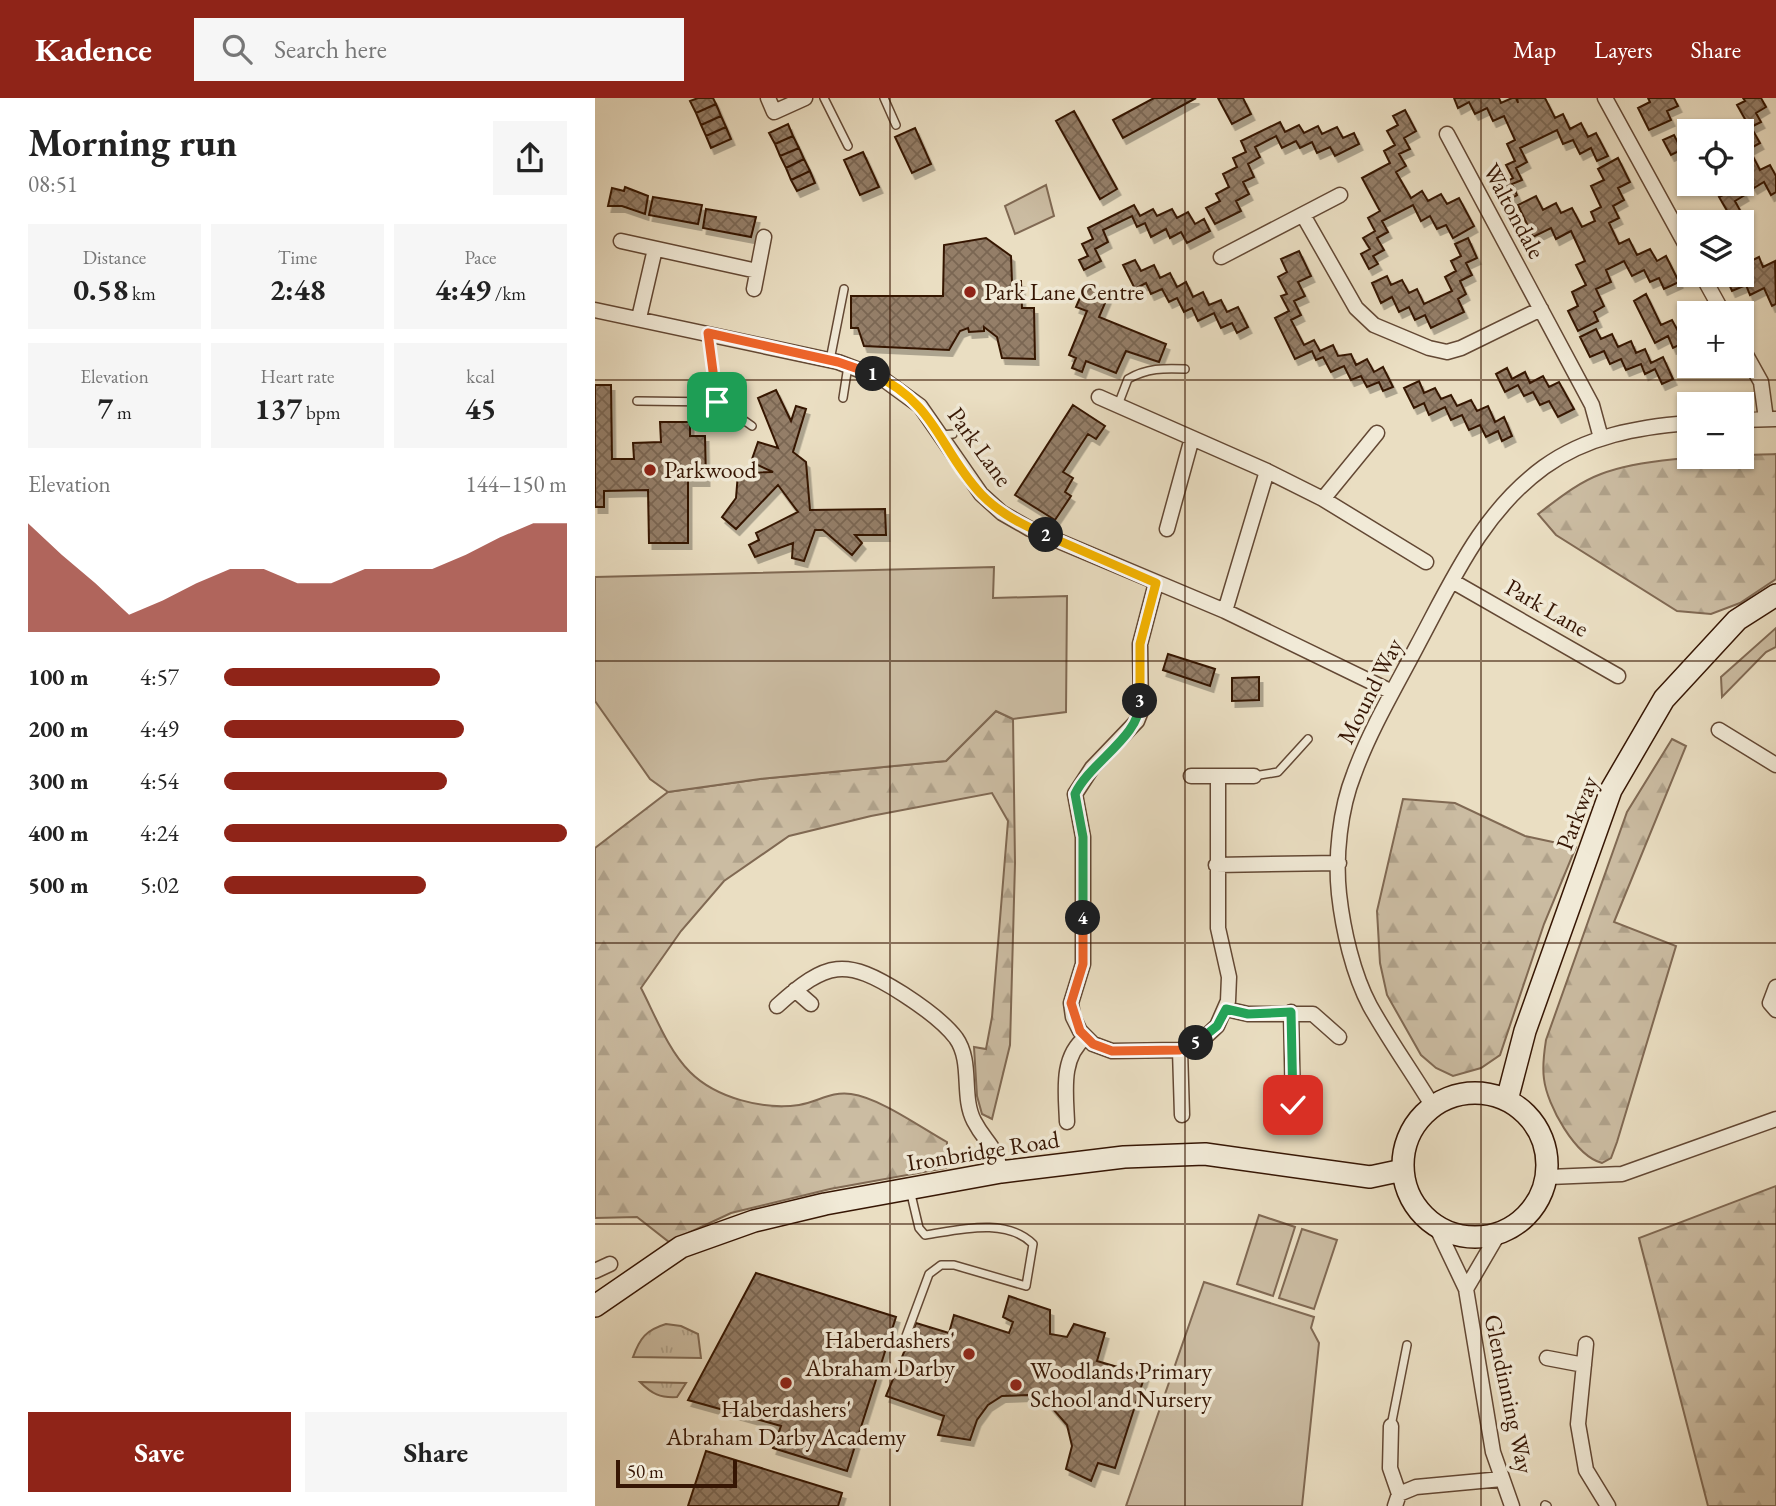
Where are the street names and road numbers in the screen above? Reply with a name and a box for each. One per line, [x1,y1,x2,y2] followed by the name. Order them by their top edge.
[1476,158,1553,264] street label: Waltondale
[941,401,1020,493] street label: Park Lane
[1500,571,1595,644] street label: Park Lane
[1330,632,1410,749] street label: Mound Way
[1548,771,1605,854] street label: Parkway
[904,1123,1062,1178] street label: Ironbridge Road
[1477,1311,1542,1477] street label: Glendinning Way

